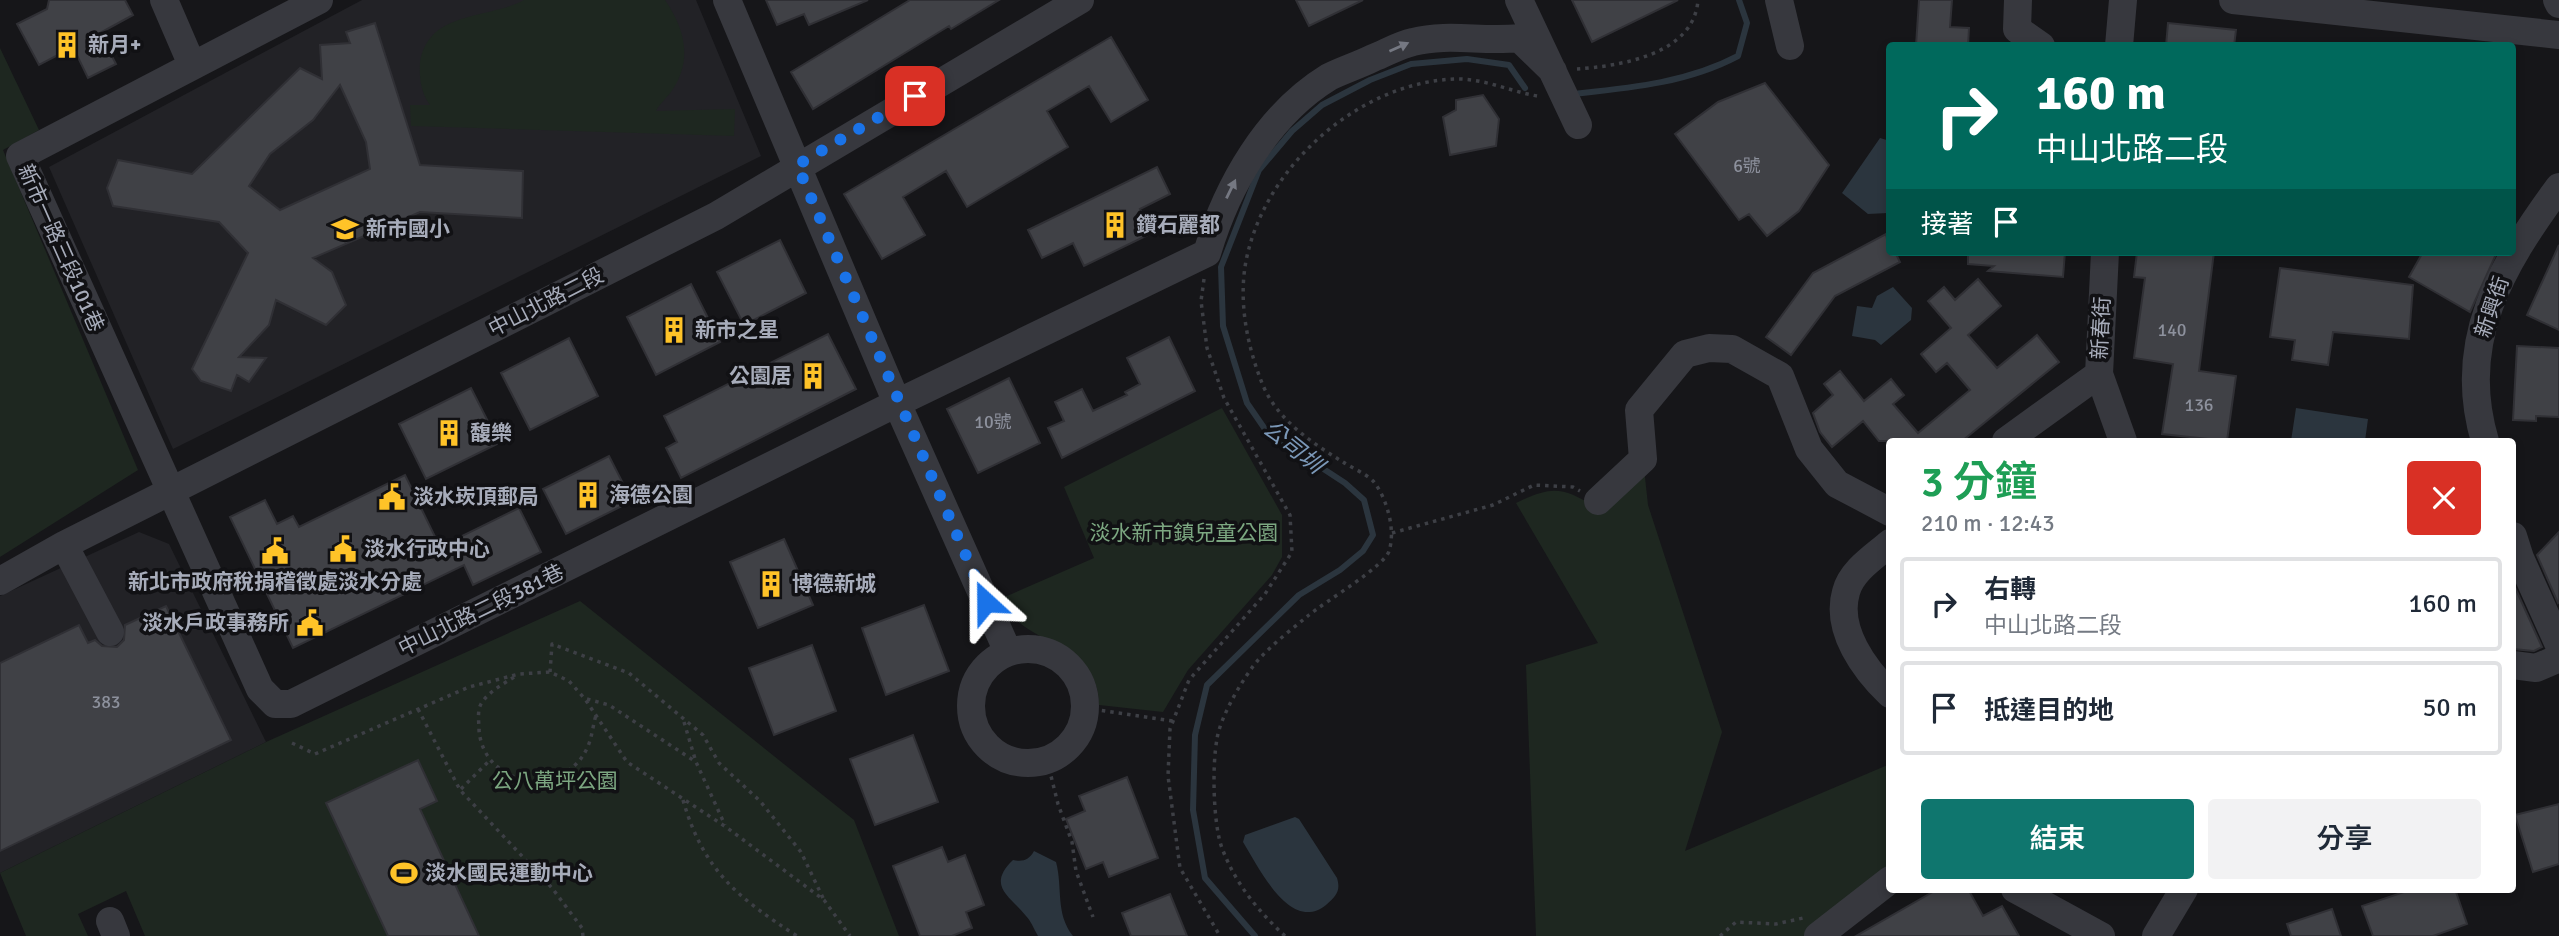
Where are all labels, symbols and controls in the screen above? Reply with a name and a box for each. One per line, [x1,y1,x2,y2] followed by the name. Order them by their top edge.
[52,30,82,60] building icon: 新月+
[88,32,141,58] place label: 新月+
[1389,41,1410,52] one-way arrow
[2036,63,2166,123] text: 160 m
[885,66,945,126] pin
[1921,70,2012,161] icon: right
[896,77,934,115] icon: arrive
[2036,130,2228,169] text: 中山北路二段
[1733,155,1761,177] house number: 6號
[12,160,110,336] street label: 新市一路三段101巷
[1225,179,1236,199] one-way arrow
[1987,203,2025,241] icon: arrive
[1921,209,1973,241] text: 接著
[1100,210,1130,240] building icon: 鑽石麗都
[1136,212,1220,238] place label: 鑽石麗都
[330,214,360,244] school or university icon: 新市國小
[366,216,450,242] place label: 新市國小
[484,262,608,342] street label: 中山北路二段
[2469,273,2515,341] street label: 新興街
[2086,296,2116,360] street label: 新春街
[659,315,689,345] building icon: 新市之星
[695,317,779,343] place label: 新市之星
[2157,319,2187,341] house number: 140
[798,361,828,391] building icon: 公園居
[729,363,792,389] place label: 公園居
[2184,394,2214,416] house number: 136
[974,411,1012,433] house number: 10號
[1257,414,1331,482] water label: 公司圳
[434,418,464,448] building icon: 馥樂
[470,420,512,446] place label: 馥樂
[1921,457,2037,508] text: 3 分鐘
[2407,461,2481,535] button: close
[573,480,603,510] building icon: 海德公園
[377,482,407,512] public building icon: 淡水崁頂郵局
[609,482,693,508] place label: 海德公園
[413,484,539,510] place label: 淡水崁頂郵局
[1921,509,2055,538] text: 210 m · 12:43
[1090,520,1279,546] park label: 淡水新市鎮兒童公園
[328,534,358,564] public building icon: 淡水行政中心
[260,536,290,566] public building icon: 新北市政府稅捐稽徵處淡水分處
[364,536,490,562] place label: 淡水行政中心
[394,559,568,661] street label: 中山北路二段381巷
[949,565,1023,639] position arrow
[128,569,422,595] place label: 新北市政府稅捐稽徵處淡水分處
[756,569,786,599] building icon: 博德新城
[792,571,876,597] place label: 博德新城
[1984,574,2036,606] text: 右轉
[1925,585,1963,623] icon: right
[2408,588,2477,620] text: 160 m
[295,608,325,638] public building icon: 淡水戶政事務所
[142,610,289,636] place label: 淡水戶政事務所
[1984,611,2122,640] text: 中山北路二段
[1925,689,1963,727] icon: arrive
[91,691,121,713] house number: 383
[2422,692,2477,724] text: 50 m
[1984,695,2114,727] text: 抵達目的地
[492,768,618,794] park label: 公八萬坪公園
[1921,799,2194,879] button: 結束
[2208,799,2481,879] button: 分享
[389,858,419,888] sports icon: 淡水國民運動中心
[425,860,593,886] place label: 淡水國民運動中心

